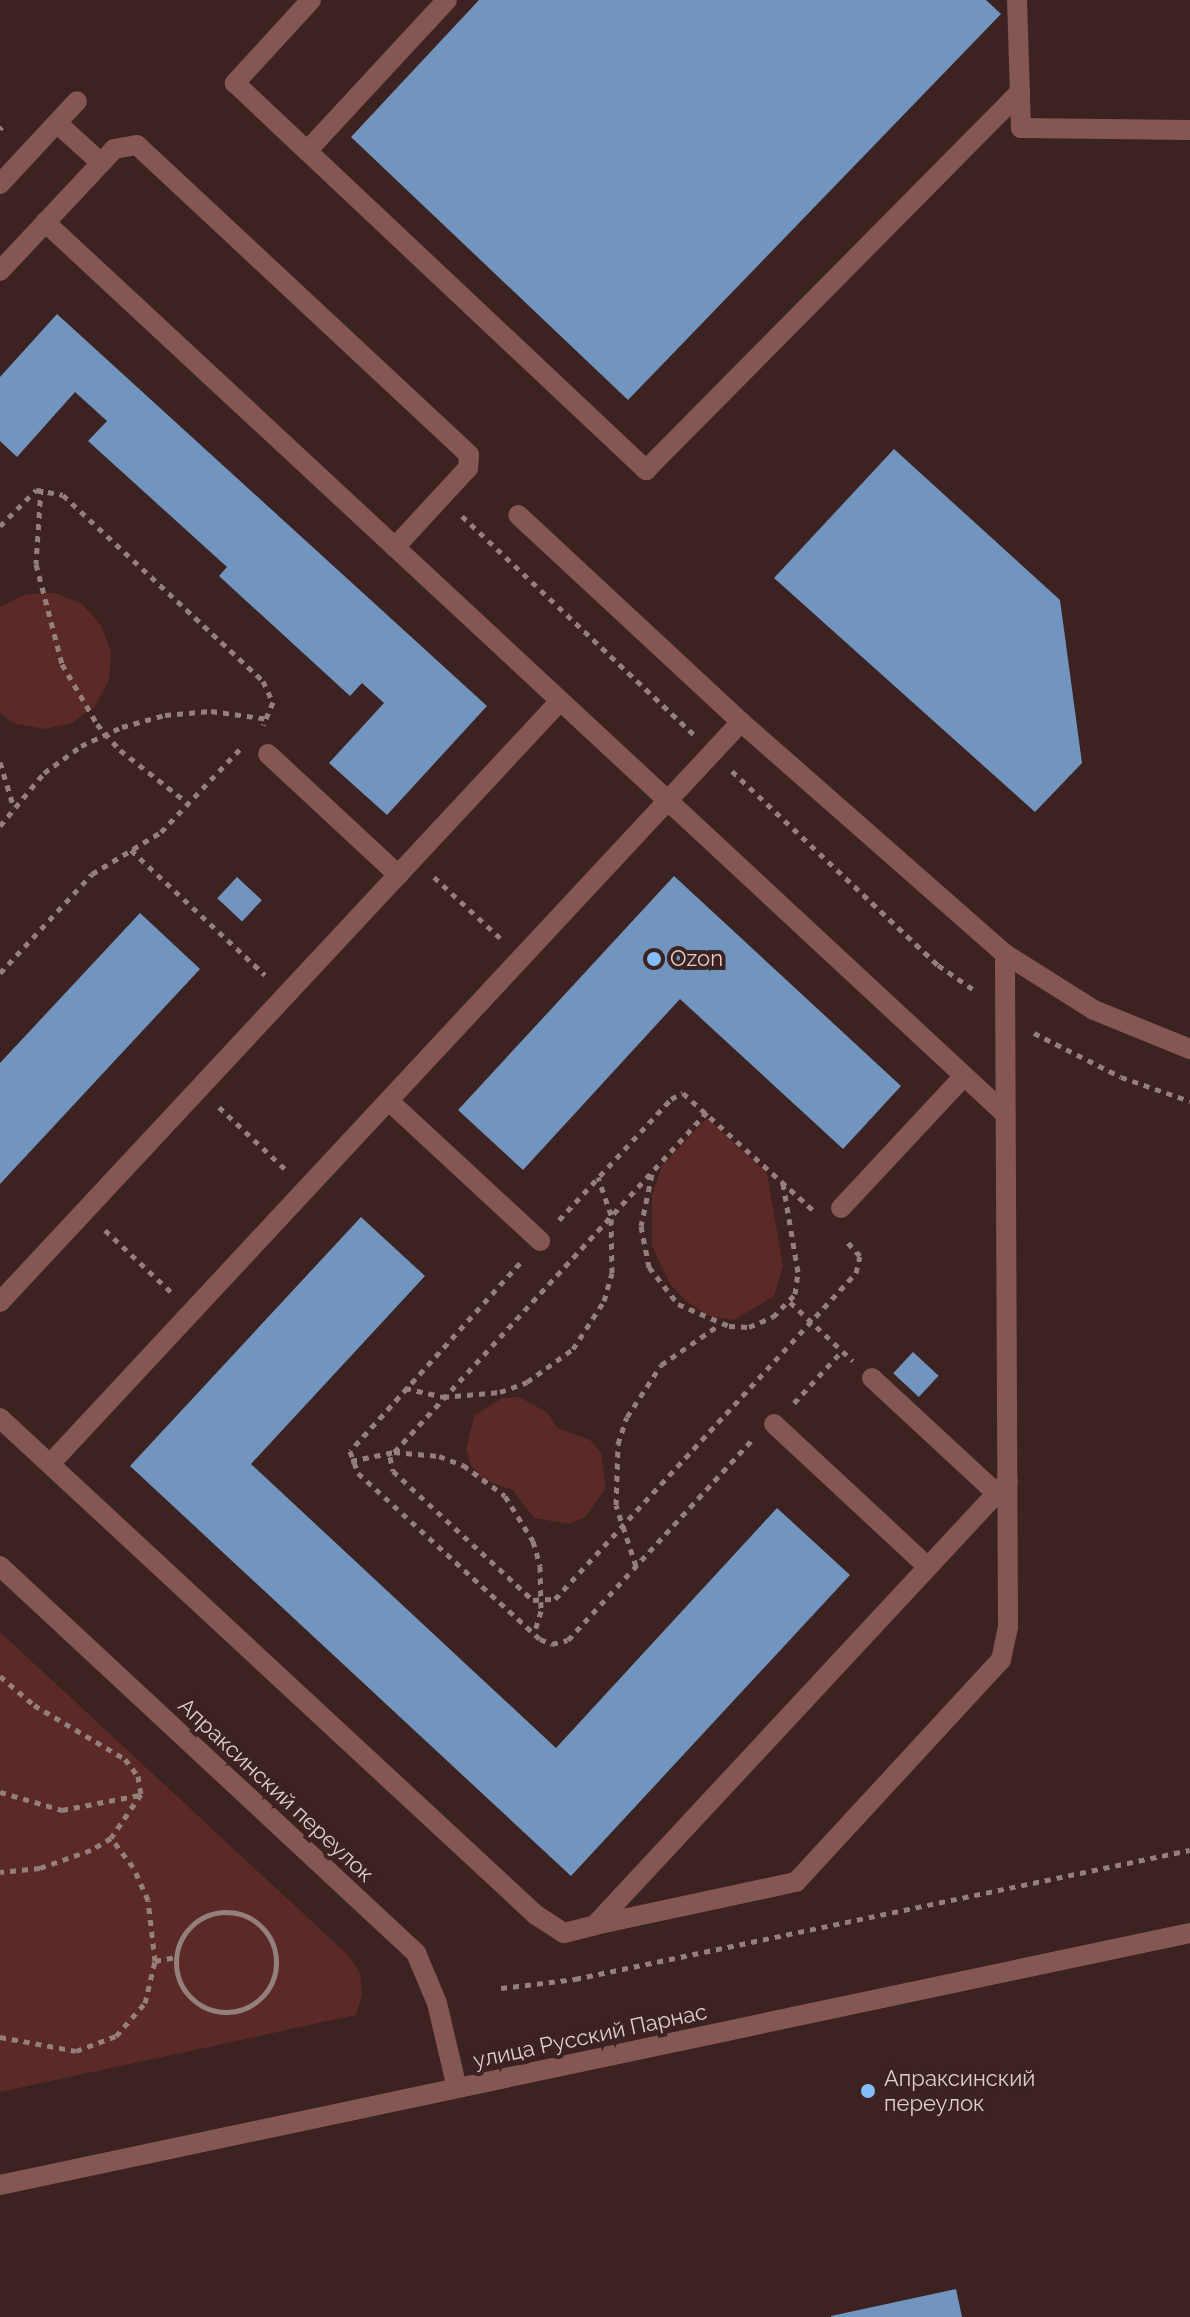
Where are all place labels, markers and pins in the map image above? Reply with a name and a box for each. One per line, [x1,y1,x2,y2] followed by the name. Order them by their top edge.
[670,946,723,972] place label: Ozon
[645,950,663,968] marker: Ozon
[884,2065,1035,2116] place label: Апраксинский переулок
[859,2082,877,2100] marker: Апраксинский переулок

